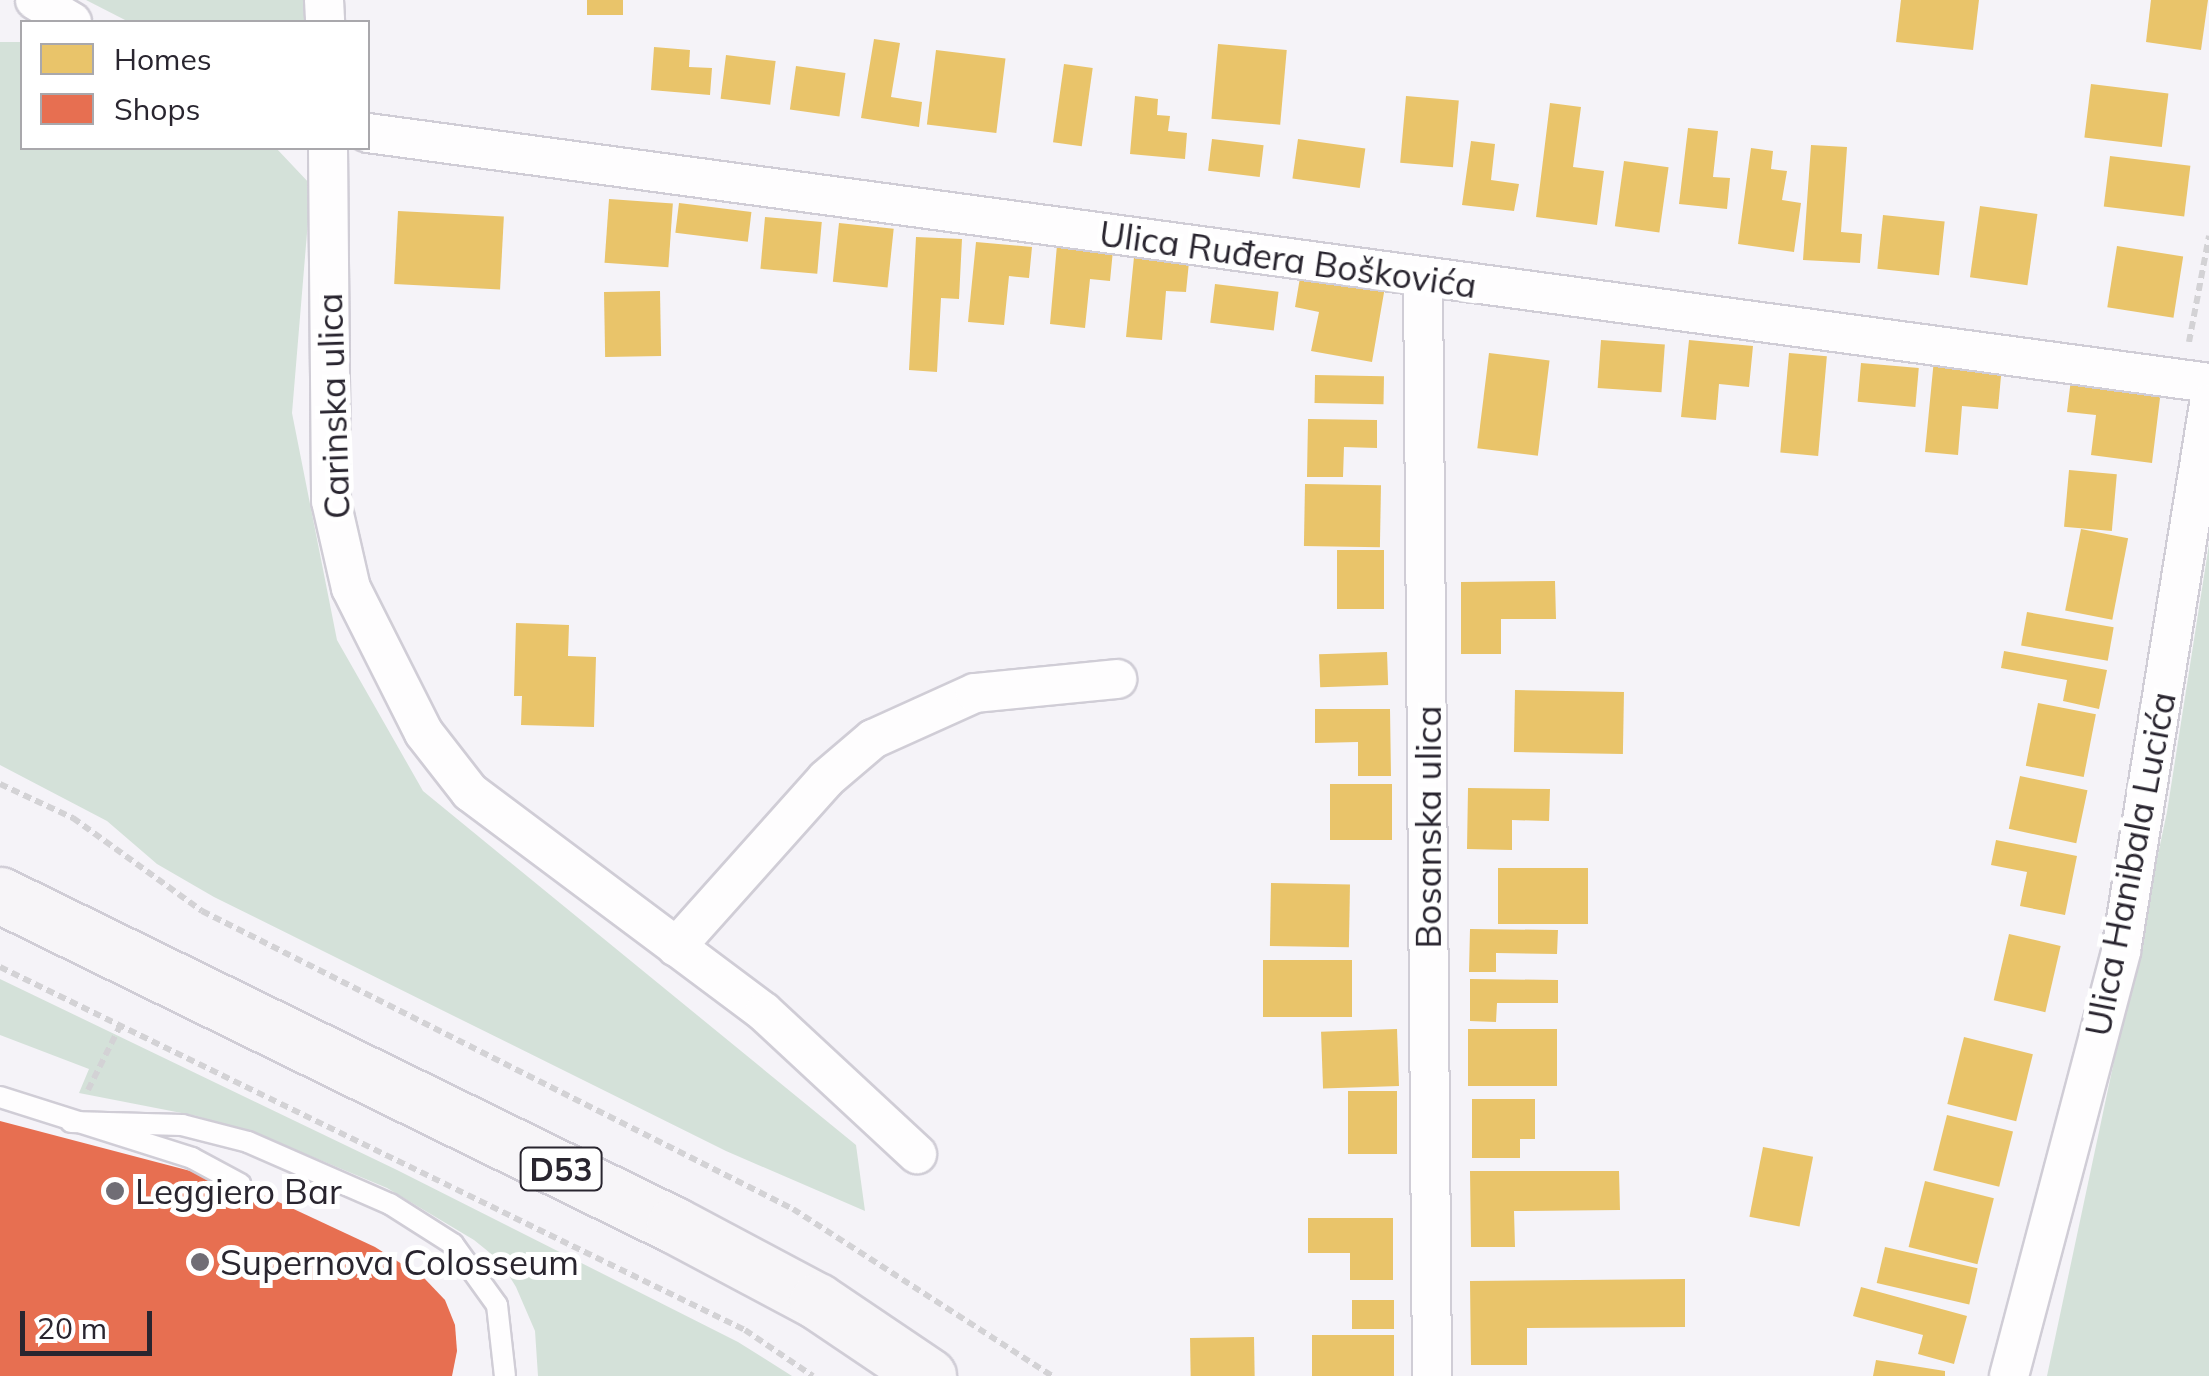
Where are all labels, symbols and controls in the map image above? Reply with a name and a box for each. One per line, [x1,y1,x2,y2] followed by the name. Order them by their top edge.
[20,20,370,150] legend
[114,40,212,78] text: Homes
[114,90,200,128] text: Shops
[1097,212,1479,306] street label: Ulica Ruđera Boškovića
[308,292,358,520] street label: Carinska ulica
[2076,689,2184,1039] street label: Ulica Hanibala Lucića
[1407,705,1449,949] street label: Bosanska ulica
[518,1142,604,1196] road number: D53
[135,1170,342,1212] place label: Leggiero Bar
[104,1180,126,1202] marker: Leggiero Bar
[220,1241,579,1283] place label: Supernova Colosseum
[189,1251,211,1273] marker: Supernova Colosseum
[25,1291,158,1353] scale bar
[37,1309,107,1347] text: 20 m

